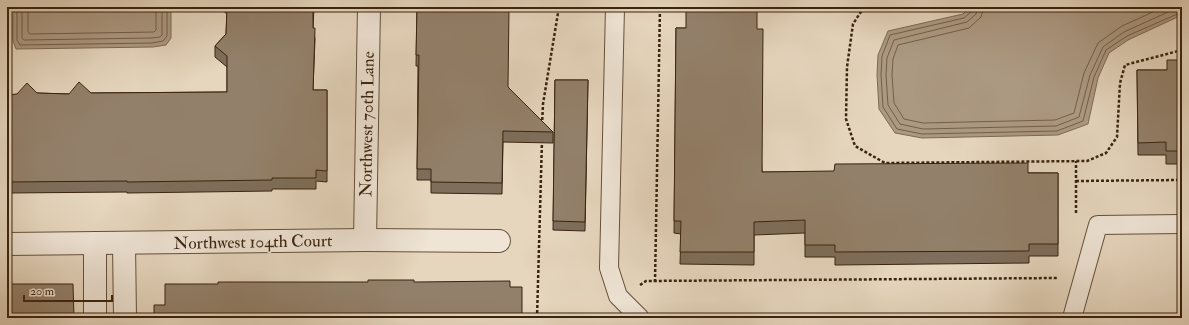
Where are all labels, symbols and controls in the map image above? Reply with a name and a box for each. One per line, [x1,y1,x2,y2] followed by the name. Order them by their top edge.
[355,51,379,197] street label: Northwest 70th Lane
[173,230,333,254] street label: Northwest 104th Court
[24,277,112,303] scale bar
[30,284,55,299] text: 20 m

